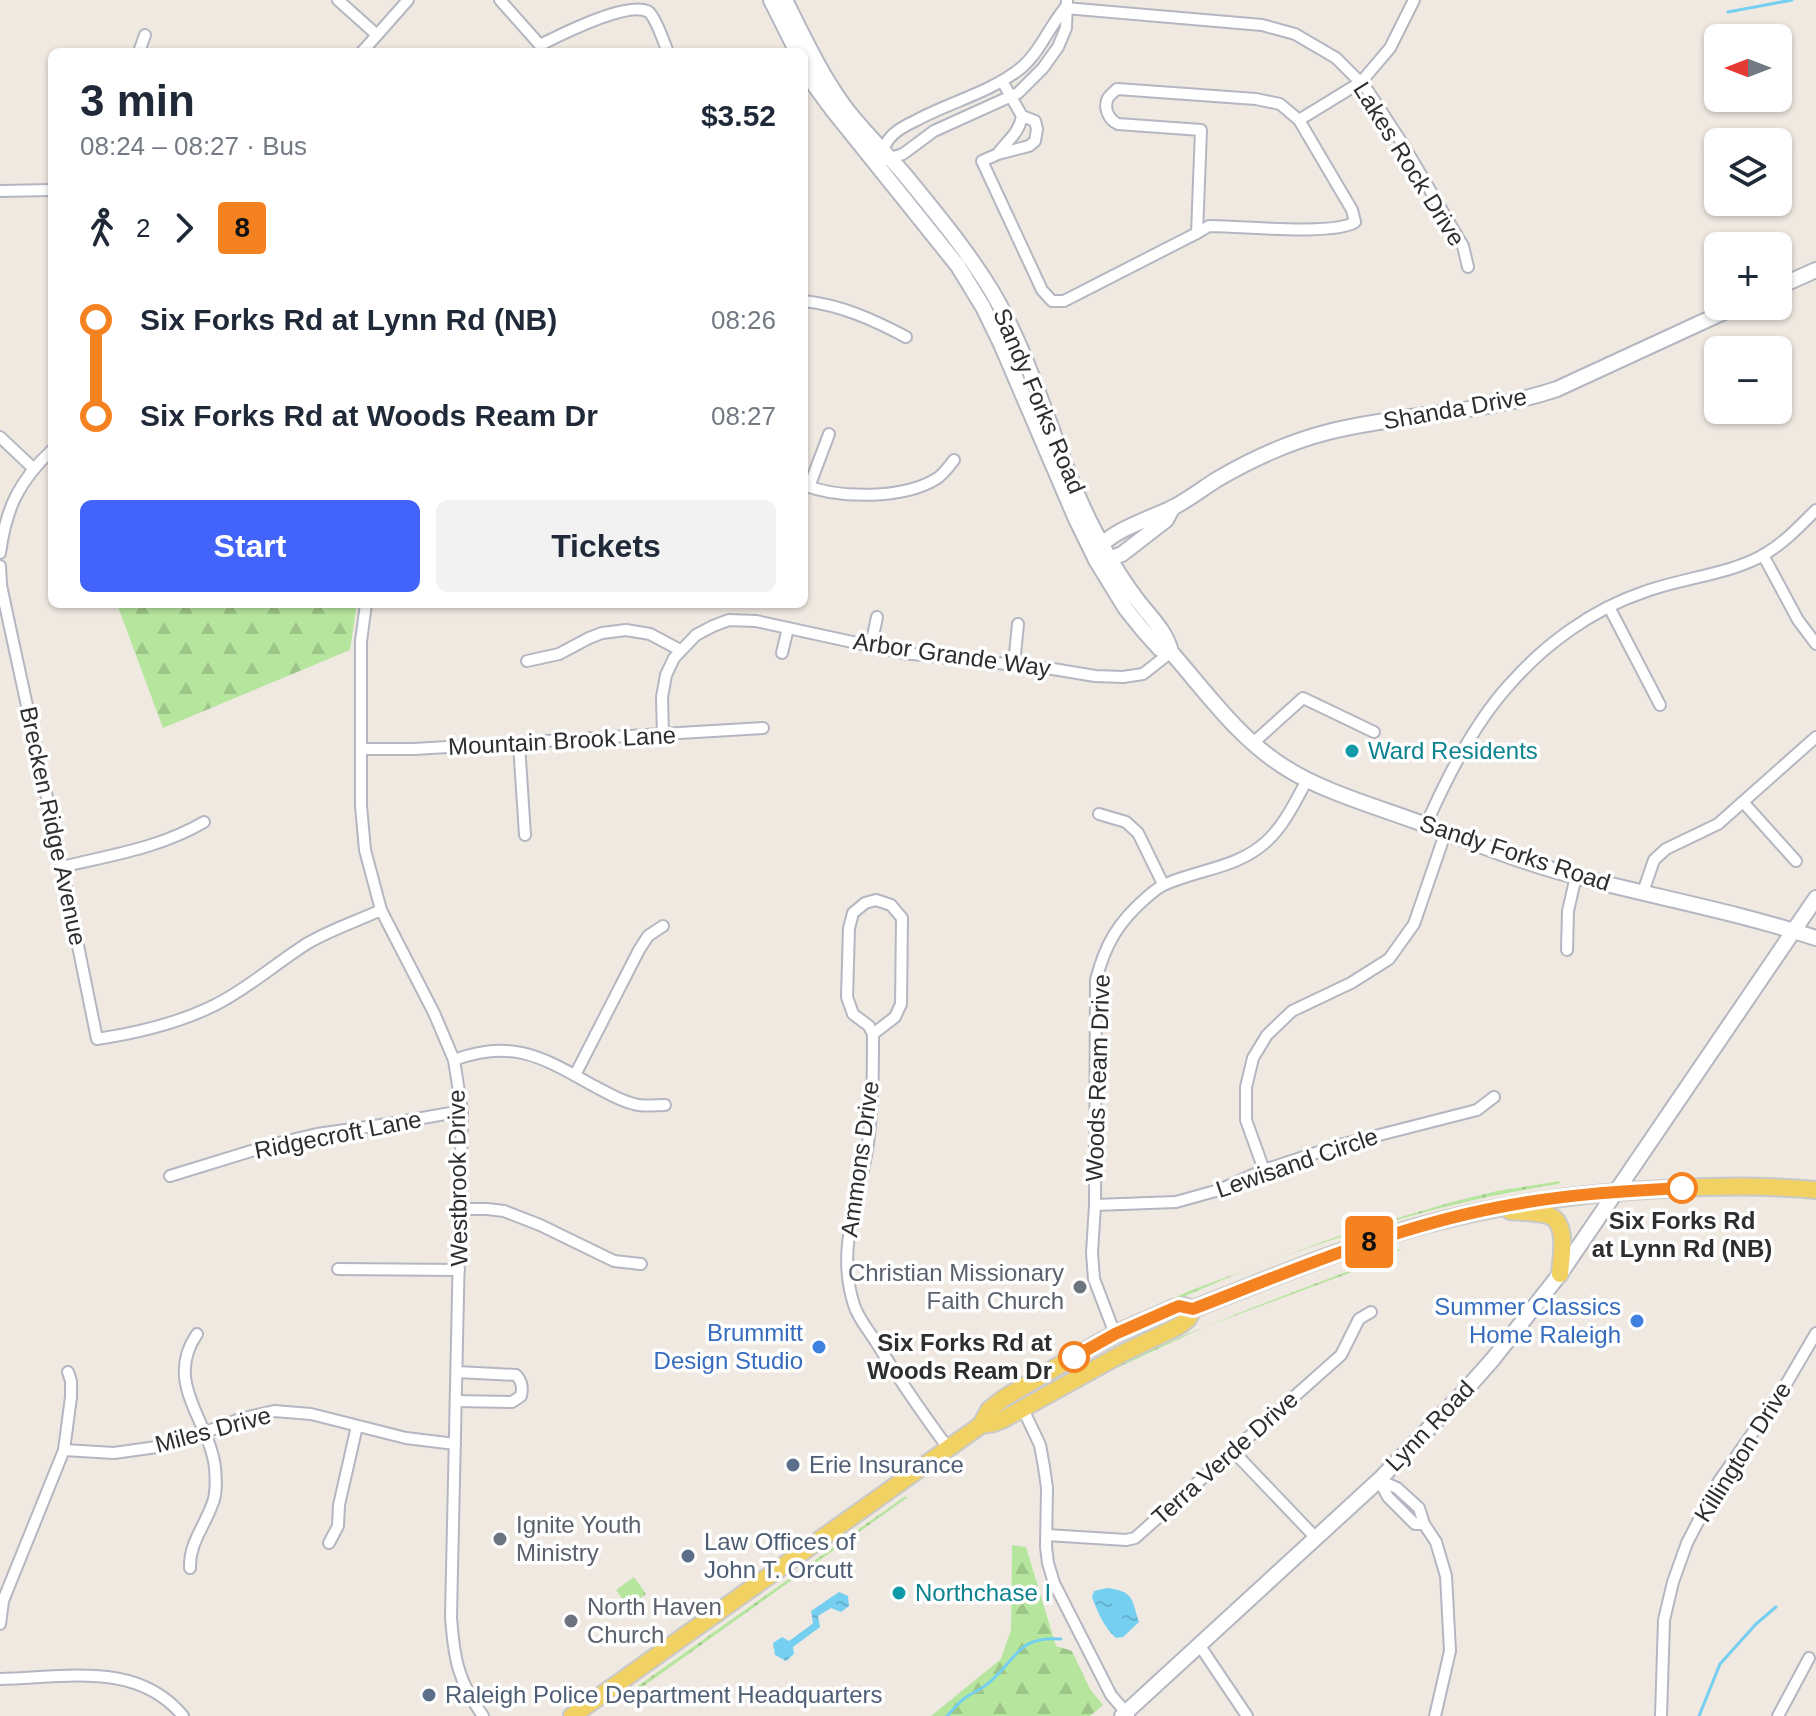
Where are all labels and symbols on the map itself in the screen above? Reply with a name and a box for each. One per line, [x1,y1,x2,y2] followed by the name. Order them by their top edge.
[1704,24,1792,112] north arrow
[1348,77,1471,251] street label: Lakes Rock Drive
[988,304,1091,498] street label: Sandy Forks Road
[1381,383,1529,434] street label: Shanda Drive
[852,627,1053,682] street label: Arbor Grande Way
[15,704,92,948] street label: Brecken Ridge Avenue
[447,721,677,760] street label: Mountain Brook Lane
[1368,737,1538,764] place label: Ward Residents
[1343,742,1361,760] marker: Ward Residents
[1416,809,1614,896] street label: Sandy Forks Road
[1080,974,1115,1182] street label: Woods Ream Drive
[835,1079,884,1239] street label: Ammons Drive
[442,1089,473,1267] street label: Westbrook Drive
[252,1105,424,1164] street label: Ridgecroft Lane
[1212,1122,1381,1203] street label: Lewisand Circle
[1667,1173,1697,1203] marker: Six Forks Rd at Lynn Rd (NB)
[1592,1207,1772,1262] place label: Six Forks Rd at Lynn Rd (NB)
[1343,1216,1395,1268] line badge: 8
[848,1259,1064,1314] place label: Christian Missionary Faith Church
[1071,1278,1089,1296] marker: Christian Missionary Faith Church
[1434,1293,1621,1348] place label: Summer Classics Home Raleigh
[1628,1312,1646,1330] marker: Summer Classics Home Raleigh
[654,1319,803,1374] place label: Brummitt Design Studio
[867,1329,1052,1384] place label: Six Forks Rd at Woods Ream Dr
[810,1338,828,1356] marker: Brummitt Design Studio
[1059,1342,1089,1372] marker: Six Forks Rd at Woods Ream Dr
[1380,1375,1479,1476] street label: Lynn Road
[1689,1377,1796,1527] street label: Killington Drive
[1146,1385,1303,1530] street label: Terra Verde Drive
[152,1401,274,1458] street label: Miles Drive
[809,1451,964,1478] place label: Erie Insurance
[784,1456,802,1474] marker: Erie Insurance
[516,1511,641,1566] place label: Ignite Youth Ministry
[704,1528,856,1583] place label: Law Offices of John T. Orcutt
[491,1530,509,1548] marker: Ignite Youth Ministry
[679,1547,697,1565] marker: Law Offices of John T. Orcutt
[915,1579,1051,1606] place label: Northchase I
[890,1584,908,1602] marker: Northchase I
[587,1593,722,1648] place label: North Haven Church
[562,1612,580,1630] marker: North Haven Church
[445,1681,883,1708] place label: Raleigh Police Department Headquarters
[420,1686,438,1704] marker: Raleigh Police Department Headquarters

